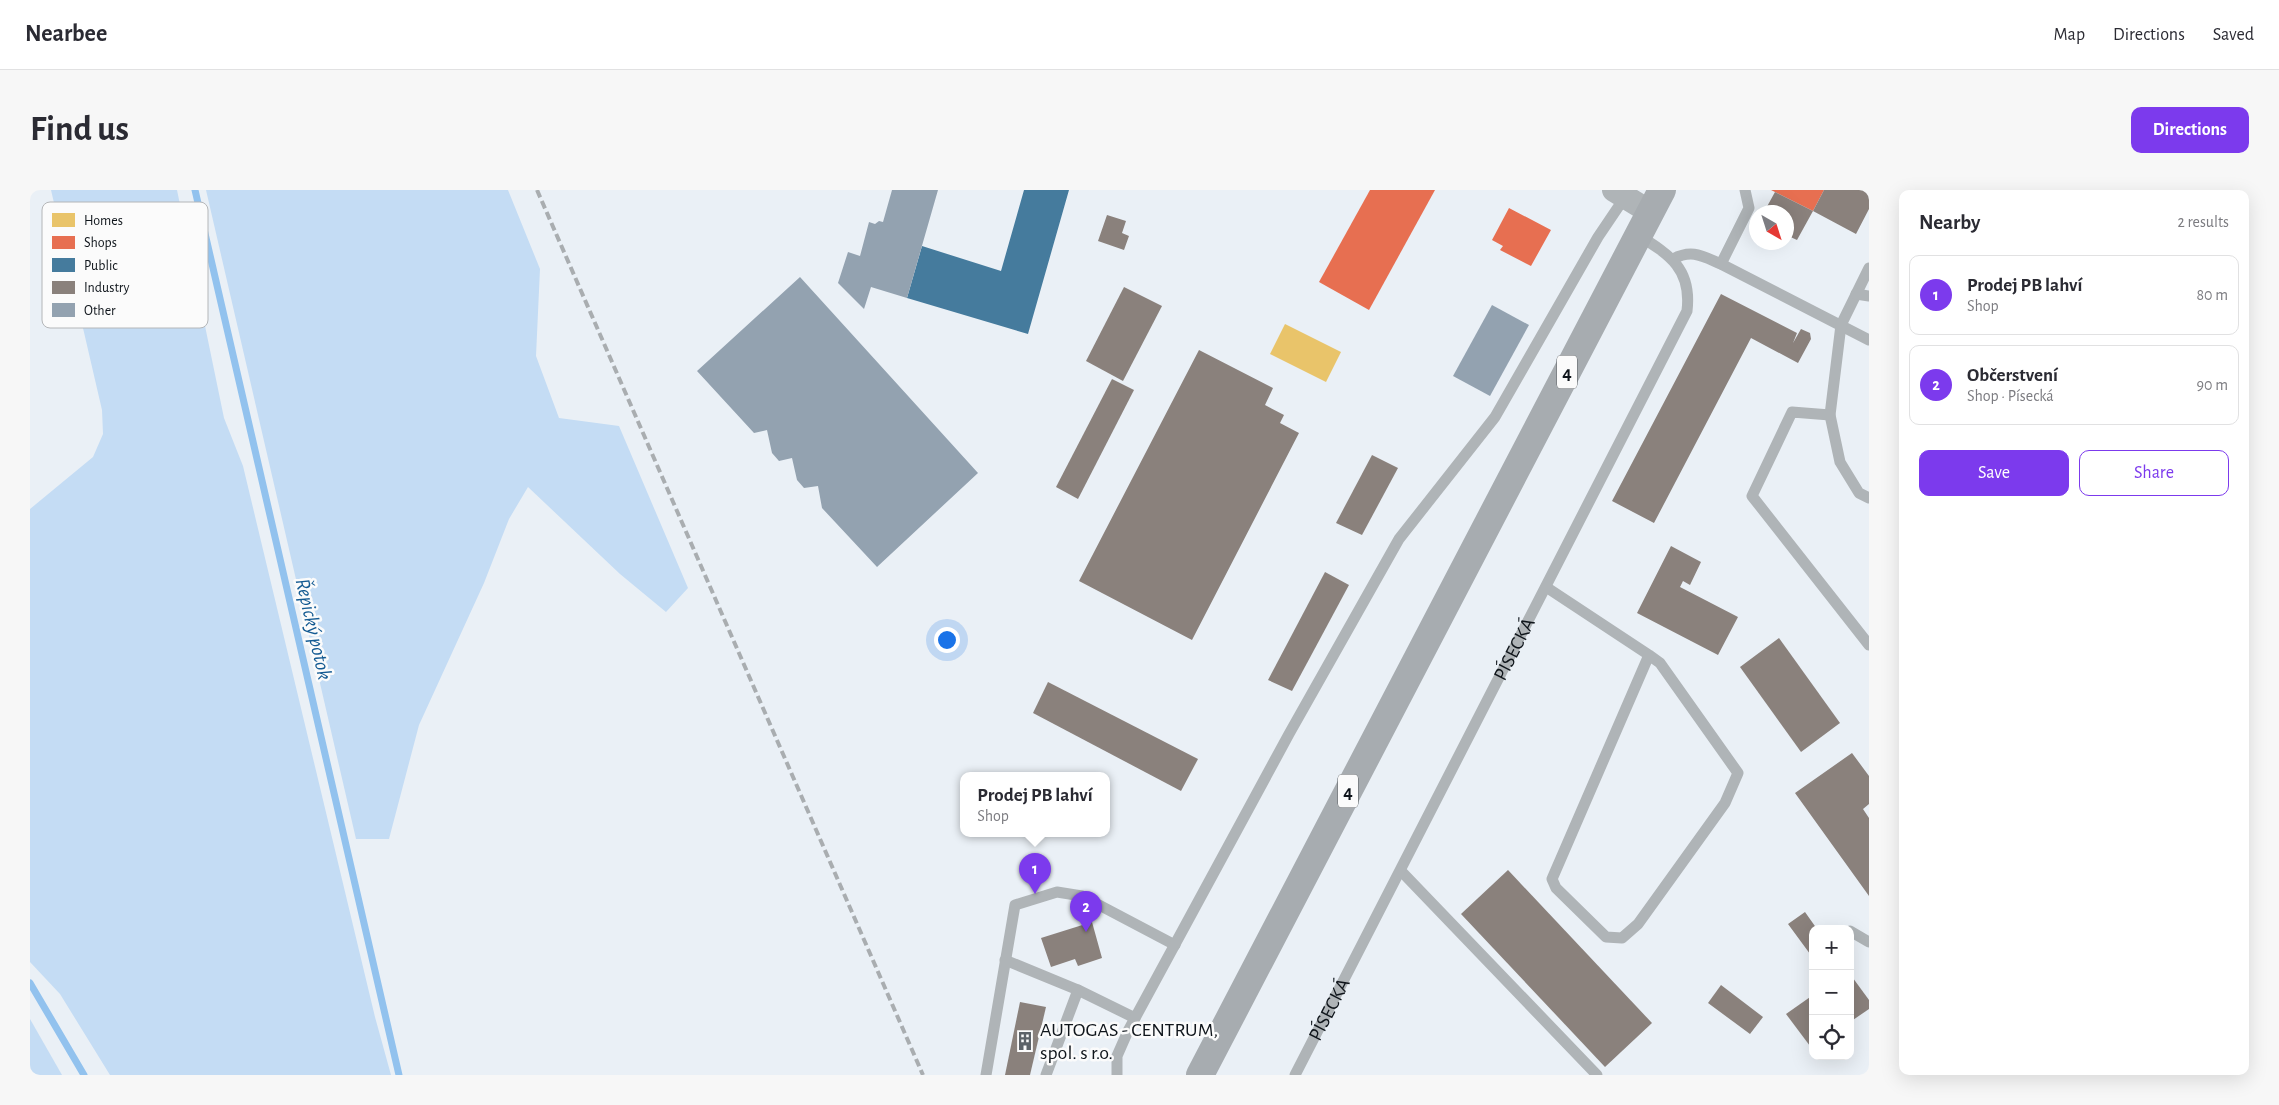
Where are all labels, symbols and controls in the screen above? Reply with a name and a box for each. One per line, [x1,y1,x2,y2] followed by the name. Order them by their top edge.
[25,22,107,46] text: Nearbee
[2054,26,2085,44] text: Map
[2113,26,2185,44] text: Directions
[2213,26,2254,44] text: Saved
[2131,107,2249,153] button: Directions
[30,112,129,147] text: Find us
[42,202,208,328] legend
[1749,205,1794,250] north arrow
[1919,212,1980,233] text: Nearby
[84,214,123,228] text: Homes
[2177,214,2229,230] text: 2 results
[84,236,117,250] text: Shops
[84,259,118,273] text: Public
[1967,276,2082,295] text: Prodej PB lahví
[84,281,130,295] text: Industry
[1933,287,1939,303] text: 1
[2197,287,2228,303] text: 80 m
[1967,298,1999,314] text: Shop
[84,304,116,318] text: Other
[1557,356,1577,388] road number: 4
[1967,366,2058,385] text: Občerstvení
[1932,377,1940,393] text: 2
[2197,377,2228,393] text: 90 m
[1967,388,2054,404] text: Shop · Písecká
[1919,450,2069,496] button: Save
[2079,450,2229,496] button: Share
[291,576,337,682] water label: Řepický potok
[1490,614,1539,684] street label: PÍSECKÁ
[934,627,960,653] your location
[960,772,1110,837] popup
[1338,774,1358,808] road number: 4
[977,786,1093,805] text: Prodej PB lahví
[977,808,1009,824] text: Shop
[1019,853,1051,894] pin: 1
[1070,891,1102,932] pin: 2
[1809,925,1854,1060] map controls
[1809,925,1854,970] button: +
[1809,970,1854,1015] button: −
[1305,974,1354,1044] street label: PÍSECKÁ
[1809,1015,1854,1060] button: locate
[1040,1020,1218,1063] place label: AUTOGAS - CENTRUM, spol. s r.o.
[1014,1030,1036,1052] building icon: AUTOGAS - CENTRUM, spol. s r.o.

